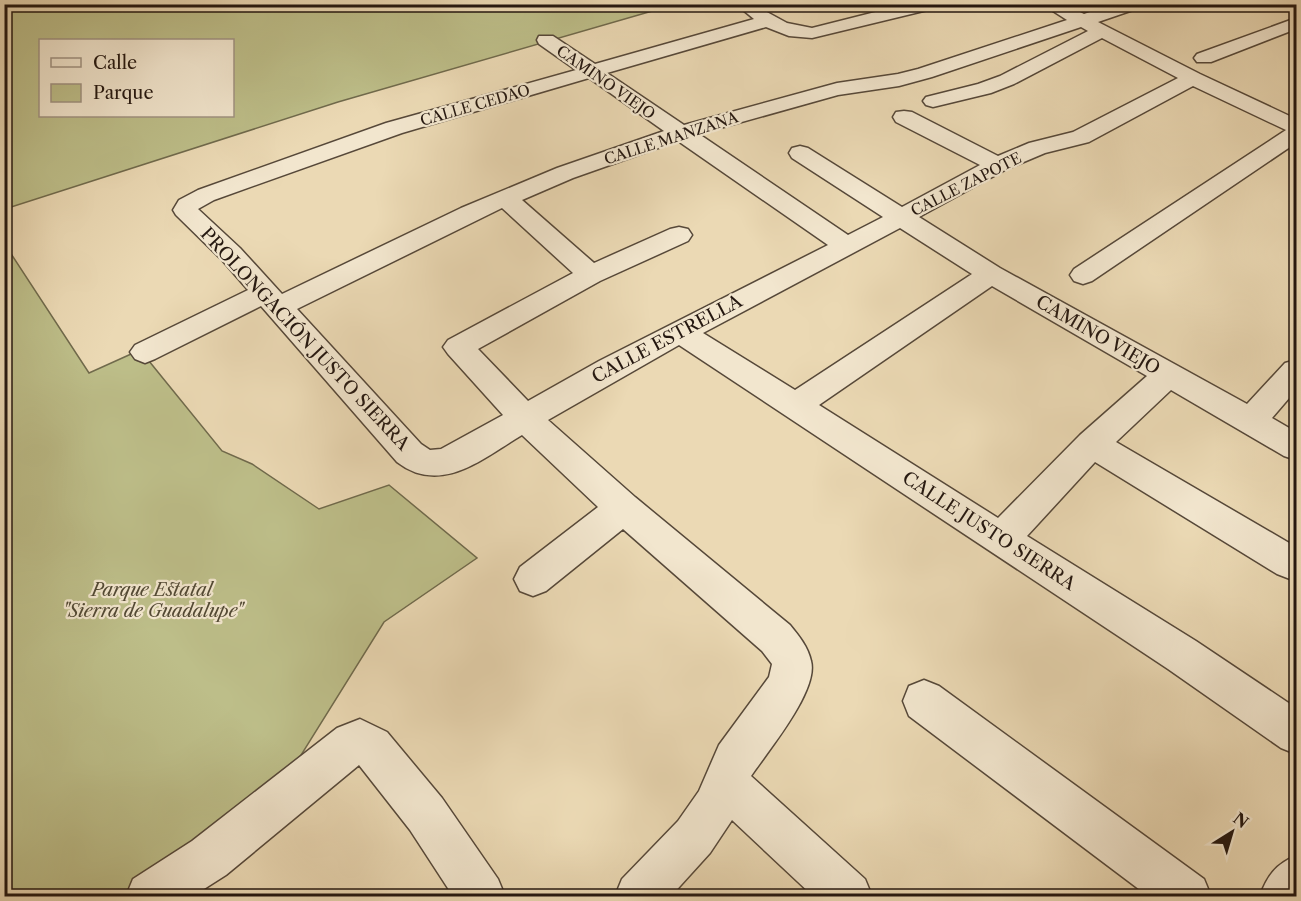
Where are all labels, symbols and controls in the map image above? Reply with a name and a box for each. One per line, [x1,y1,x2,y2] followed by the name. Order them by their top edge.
[39,39,234,117] legend
[553,41,659,123] street label: CAMINO VIEJO
[93,52,137,74] text: Calle
[418,80,532,130] street label: CALLE CEDAO
[93,82,154,104] text: Parque
[601,107,741,169] street label: CALLE MANZANA
[907,148,1025,220] street label: CALLE ZAPOTE
[196,222,415,455] street label: PROLONGACIÓN JUSTO SIERRA
[588,290,747,388] street label: CALLE ESTRELLA
[1032,291,1164,379] street label: CAMINO VIEJO
[898,467,1080,596] street label: CALLE JUSTO SIERRA
[62,579,245,622] park label: Parque Estatal "Sierra de Guadalupe"
[1202,802,1262,862] north arrow
[1229,808,1253,832] text: N

